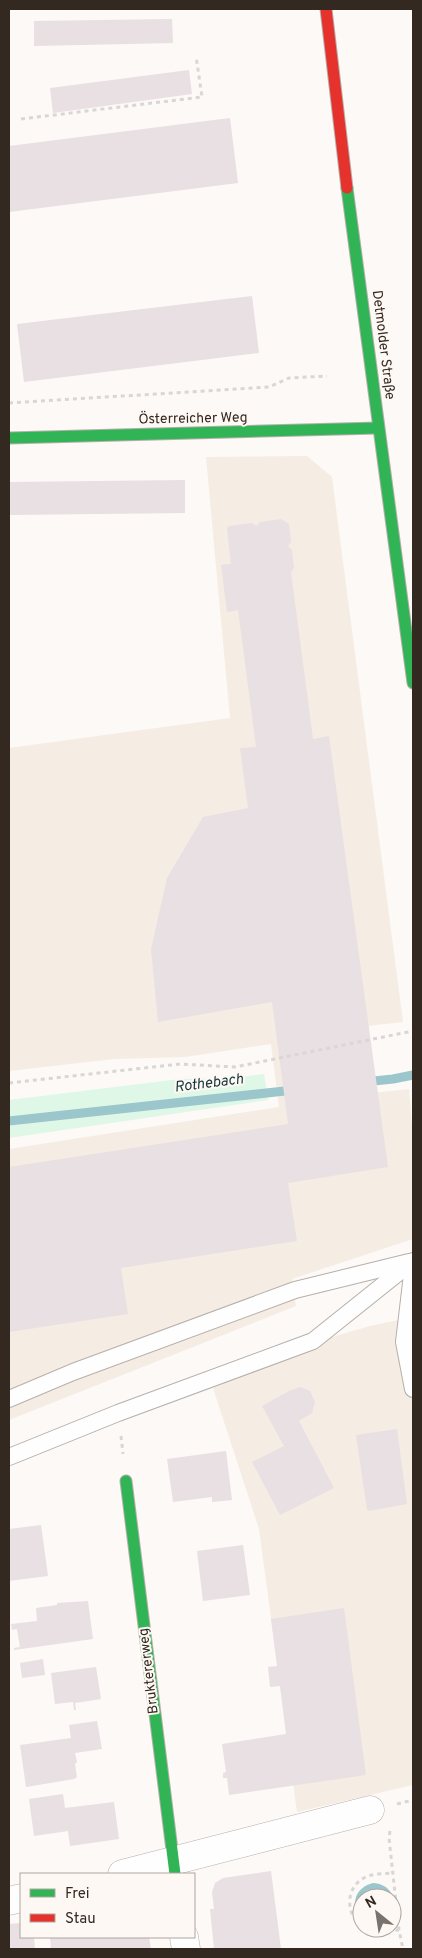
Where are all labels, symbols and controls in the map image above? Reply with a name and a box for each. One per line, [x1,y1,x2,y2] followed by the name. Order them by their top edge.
[368,289,398,401] street label: Detmolder Straße
[138,409,248,428] street label: Österreicher Weg
[173,1070,245,1098] water label: Rothebach
[135,1627,163,1715] street label: Bruktererweg
[20,1873,195,1938] legend
[65,1885,90,1904] text: Frei
[352,1888,402,1938] north arrow
[363,1893,380,1913] text: N
[65,1910,96,1929] text: Stau

